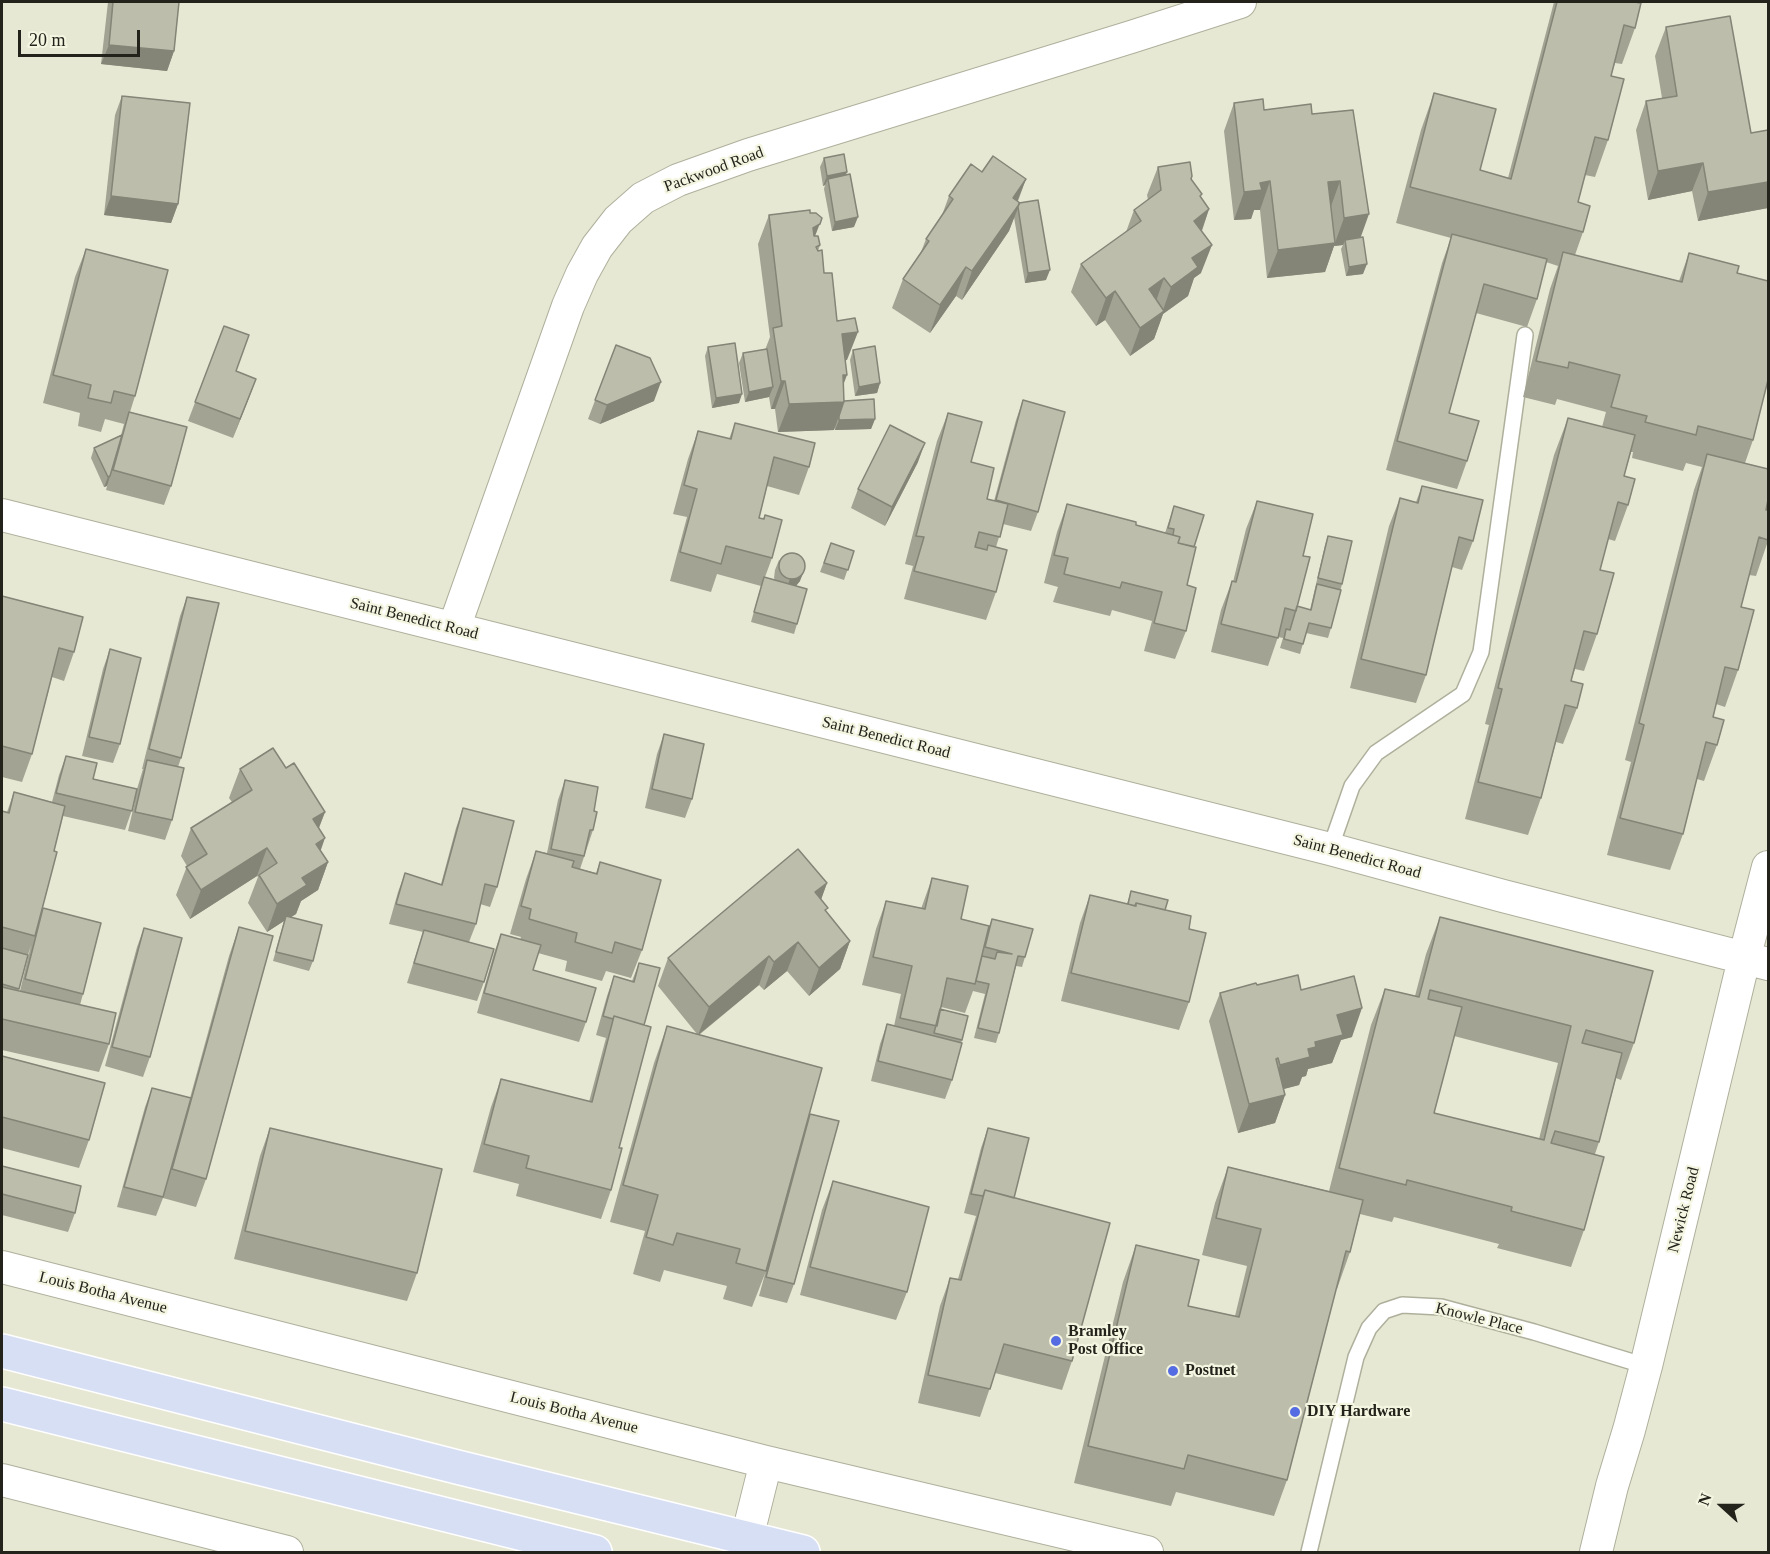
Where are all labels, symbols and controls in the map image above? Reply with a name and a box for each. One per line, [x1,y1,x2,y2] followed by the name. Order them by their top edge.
[21,18,142,56] scale bar
[29,30,66,50] text: 20 m
[662,143,766,197] street label: Packwood Road
[348,594,480,644] street label: Saint Benedict Road
[820,713,952,763] street label: Saint Benedict Road
[1291,831,1423,883] street label: Saint Benedict Road
[1664,1165,1704,1255] street label: Newick Road
[37,1268,169,1318] street label: Louis Botha Avenue
[1433,1299,1525,1339] street label: Knowle Place
[1068,1322,1143,1360] place label: Bramley Post Office
[1049,1334,1063,1348] marker: Bramley Post Office
[1185,1361,1236,1381] place label: Postnet
[1166,1364,1180,1378] marker: Postnet
[508,1388,640,1438] street label: Louis Botha Avenue
[1307,1402,1410,1422] place label: DIY Hardware
[1288,1405,1302,1419] marker: DIY Hardware
[1692,1476,1752,1536] north arrow
[1695,1491,1715,1508] text: N

